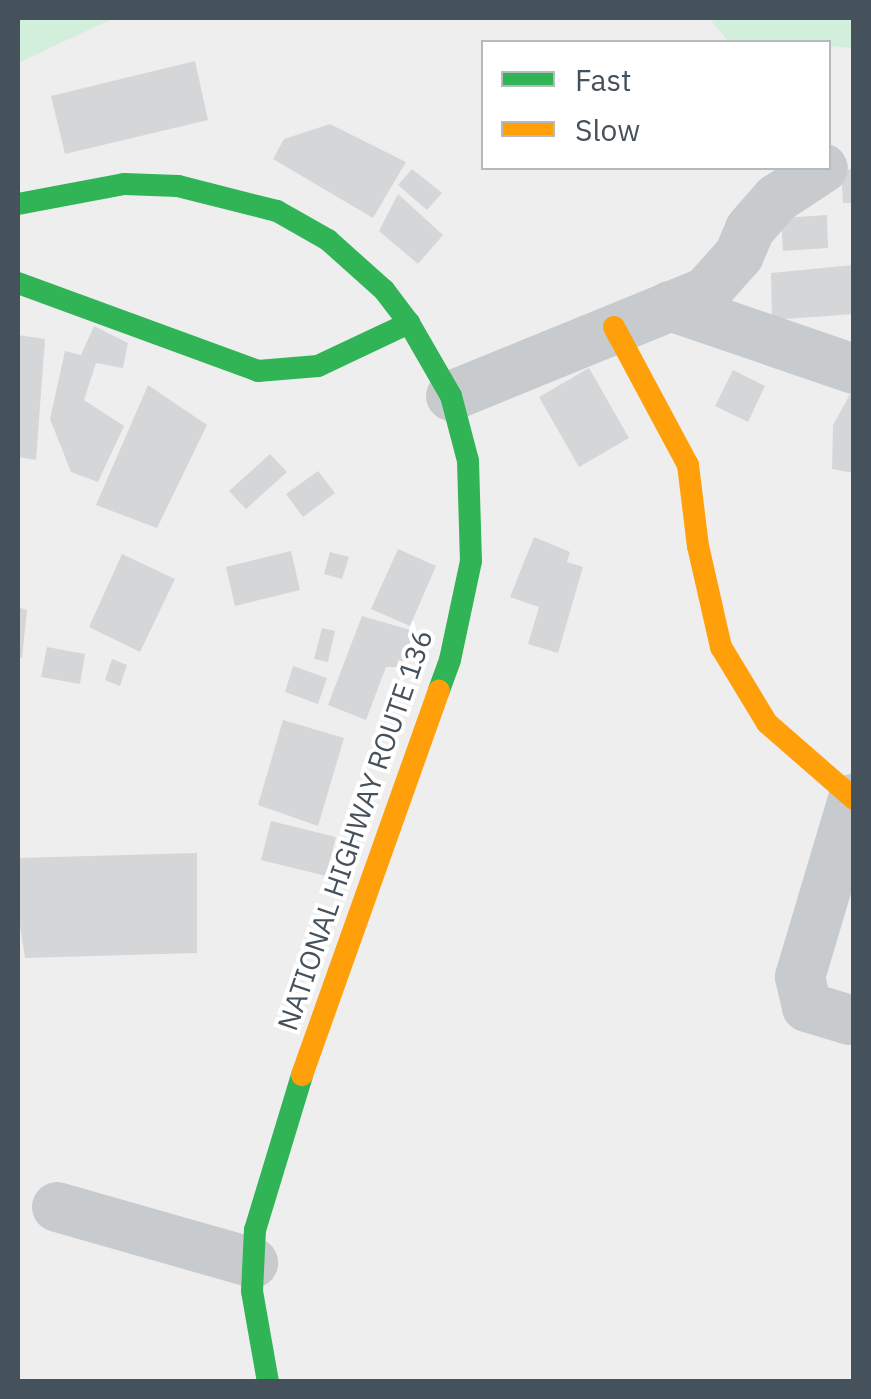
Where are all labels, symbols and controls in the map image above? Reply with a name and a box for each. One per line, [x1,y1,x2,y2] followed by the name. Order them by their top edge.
[481,40,831,170] legend
[575,60,632,99] text: Fast
[575,110,640,149] text: Slow
[270,625,440,1035] street label: NATIONAL HIGHWAY ROUTE 136

